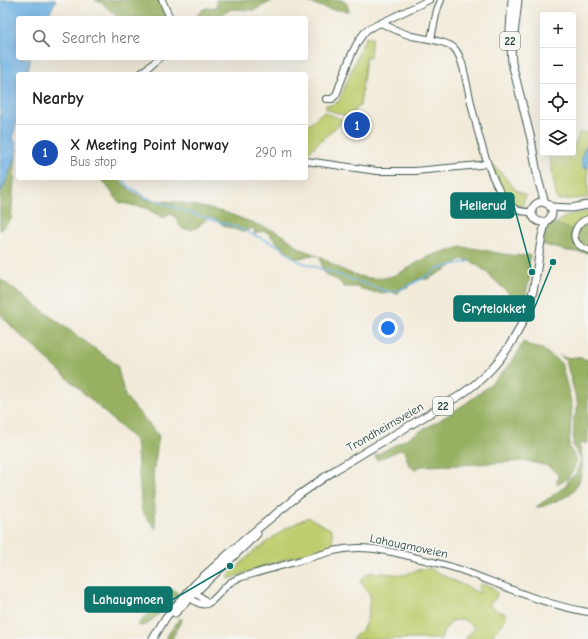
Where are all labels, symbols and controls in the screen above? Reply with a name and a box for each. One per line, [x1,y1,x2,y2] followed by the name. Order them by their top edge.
[540,12,576,156] map controls
[540,12,576,48] button: +
[16,16,308,60] search box
[30,27,52,49] icon: search
[62,29,140,47] text: Search here
[500,32,520,50] road number: 22
[540,48,576,84] button: −
[540,84,576,120] button: locate
[32,89,83,108] text: Nearby
[344,110,370,140] pin: 1
[540,120,576,156] button: layers
[70,136,229,154] text: X Meeting Point Norway
[42,145,48,160] text: 1
[255,145,292,160] text: 290 m
[70,154,117,169] text: Bus stop
[451,193,514,218] callout: Hellerud
[460,198,506,213] text: Hellerud
[454,296,534,321] callout: Grytelokket
[462,301,527,316] text: Grytelokket
[378,318,398,338] your location
[433,397,453,415] road number: 22
[344,399,426,455] street label: Trondheimsveien
[369,531,449,561] street label: Lahaugmoveien
[85,587,172,612] callout: Lahaugmoen
[92,592,164,607] text: Lahaugmoen

